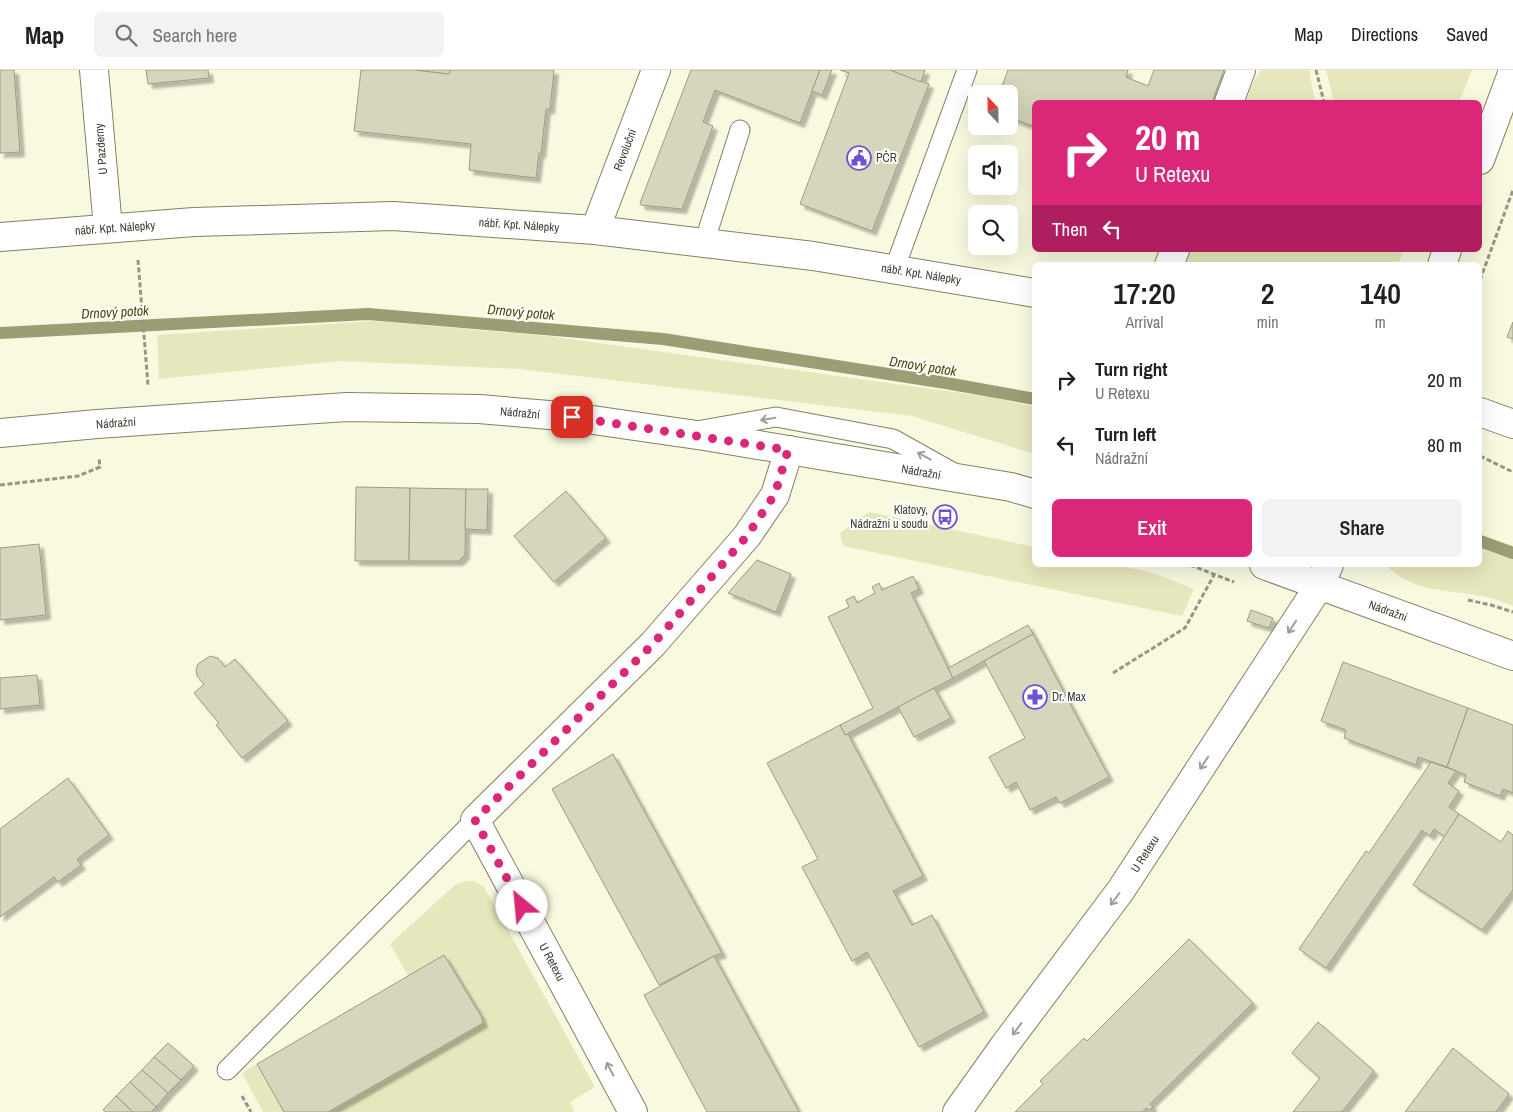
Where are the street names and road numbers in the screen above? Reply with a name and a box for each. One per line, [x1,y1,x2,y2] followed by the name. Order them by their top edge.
[91,123,111,175] street label: U Pazderny
[610,126,640,173] street label: Revoluční
[478,214,560,236] street label: nábř. Kpt. Nálepky
[74,217,156,239] street label: nábř. Kpt. Nálepky
[880,260,962,288] street label: nábř. Kpt. Nálepky
[499,403,541,423] street label: Nádražní
[96,414,137,432] street label: Nádražní
[900,461,942,483] street label: Nádražní
[1366,597,1410,625] street label: Nádražní
[1127,832,1163,876] street label: U Retexu
[535,940,569,984] street label: U Retexu

